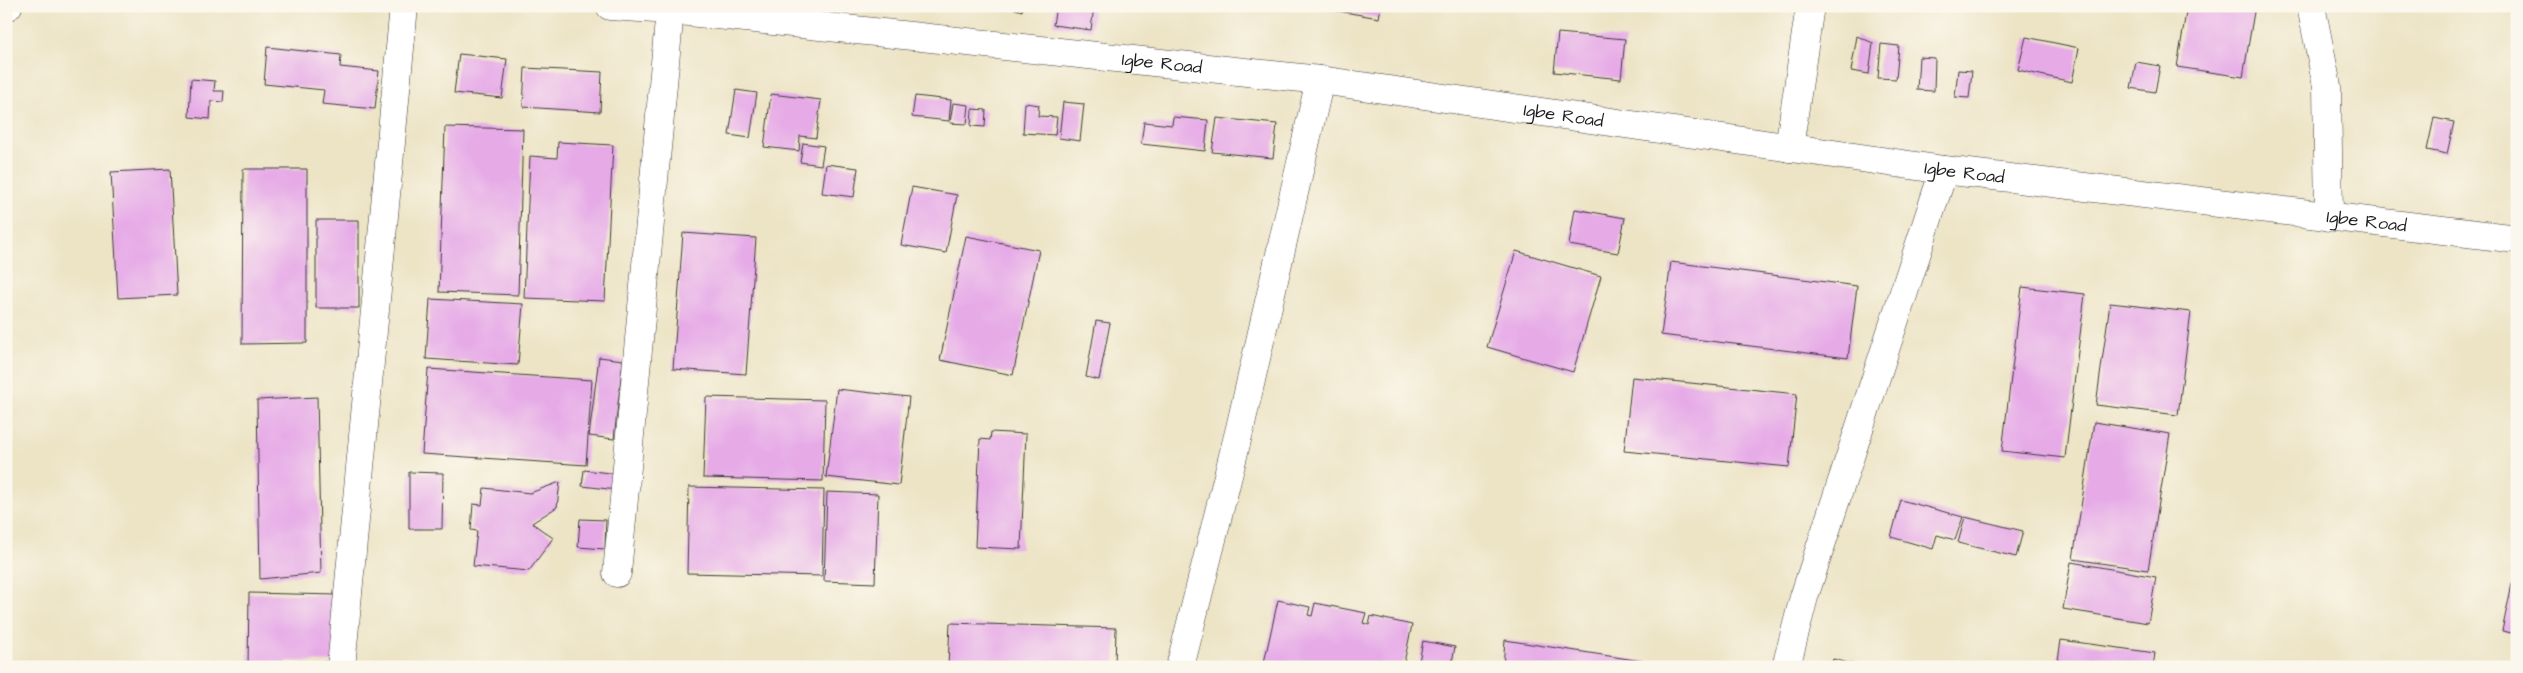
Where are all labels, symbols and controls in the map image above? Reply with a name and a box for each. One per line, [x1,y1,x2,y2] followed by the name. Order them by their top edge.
[1121,46,1203,80] street label: Igbe Road
[1522,97,1605,133] street label: Igbe Road
[1923,155,2006,190] street label: Igbe Road
[2325,204,2408,238] street label: Igbe Road

